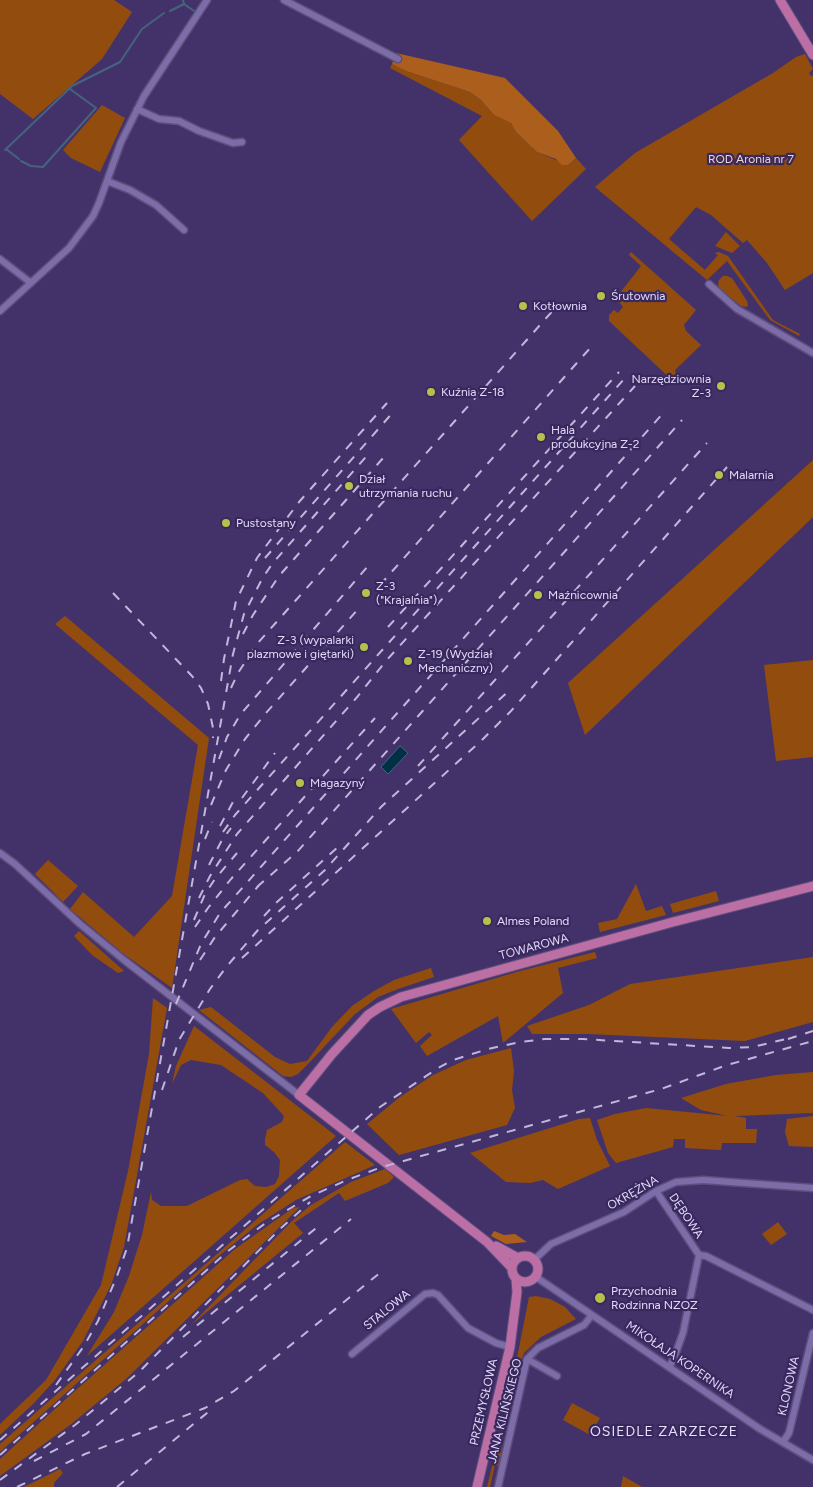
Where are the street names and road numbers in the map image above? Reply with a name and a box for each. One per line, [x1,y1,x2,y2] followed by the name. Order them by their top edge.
[498,931,570,963] street label: TOWAROWA
[605,1173,661,1213] street label: OKRĘŻNA
[666,1191,706,1241] street label: DĘBOWA
[361,1287,413,1333] street label: STALOWA
[623,1318,737,1402] street label: MIKOŁAJA KOPERNIKA
[775,1355,803,1417] street label: KLONOWA
[467,1357,501,1447] street label: PRZEMYSŁOWA
[485,1357,525,1465] street label: JANA KILIŃSKIEGO

